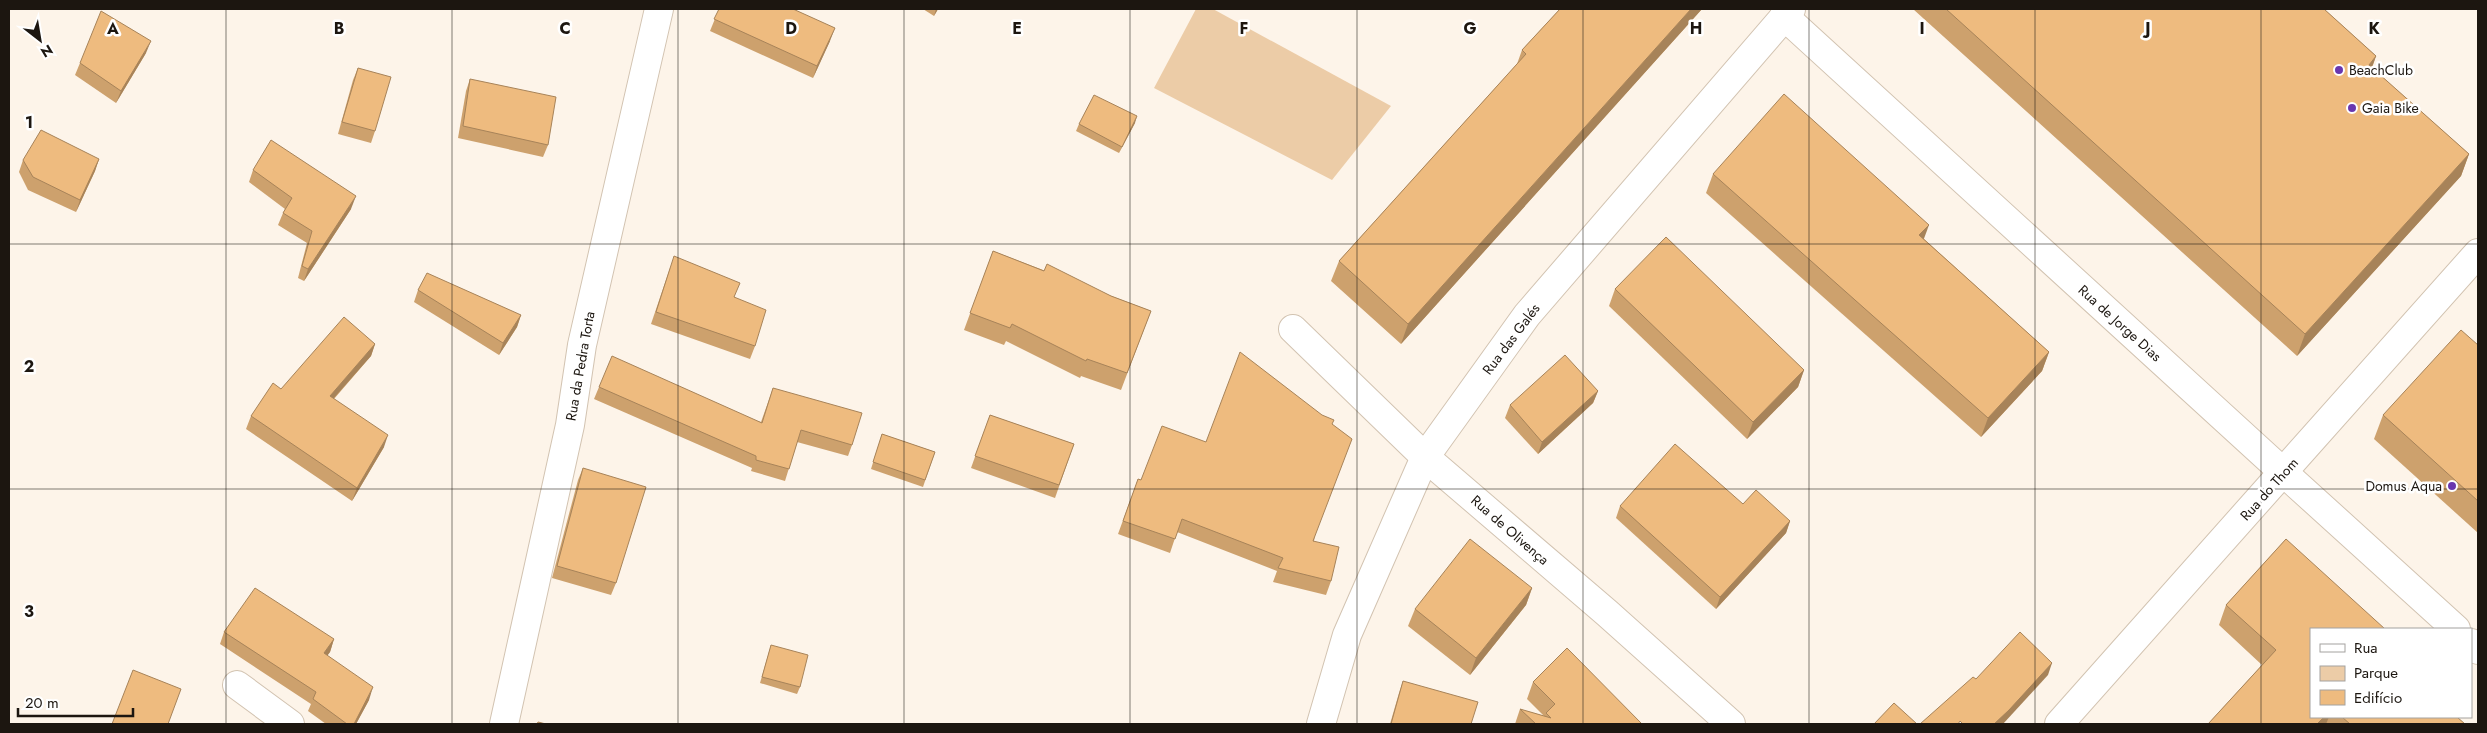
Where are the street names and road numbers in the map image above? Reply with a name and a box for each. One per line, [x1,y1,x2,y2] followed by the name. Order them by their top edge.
[2074,280,2166,366] street label: Rua de Jorge Dias
[1478,299,1545,379] street label: Rua das Galés
[561,310,599,422] street label: Rua da Pedra Torta
[2235,453,2303,525] street label: Rua do Thom
[1467,491,1553,569] street label: Rua de Olivença

